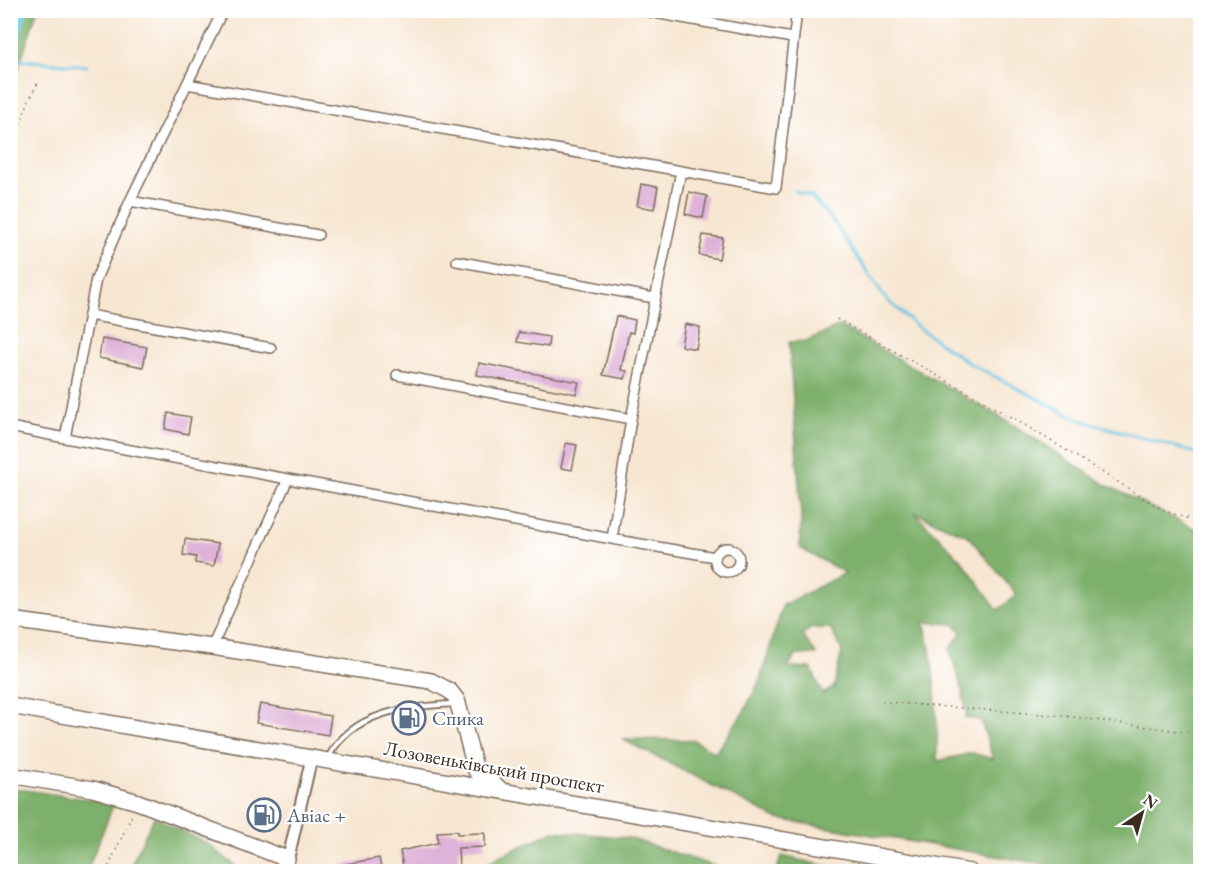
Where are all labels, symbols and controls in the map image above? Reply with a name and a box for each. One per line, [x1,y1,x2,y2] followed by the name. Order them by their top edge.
[391,700,427,736] fuel station icon: Спика
[432,705,484,731] place label: Спика
[382,735,606,799] street label: Лозовеньківський проспект
[1112,783,1172,843] north arrow
[1139,789,1162,814] text: N
[246,797,282,833] fuel station icon: Авiас +
[286,802,346,828] place label: Авiас +

